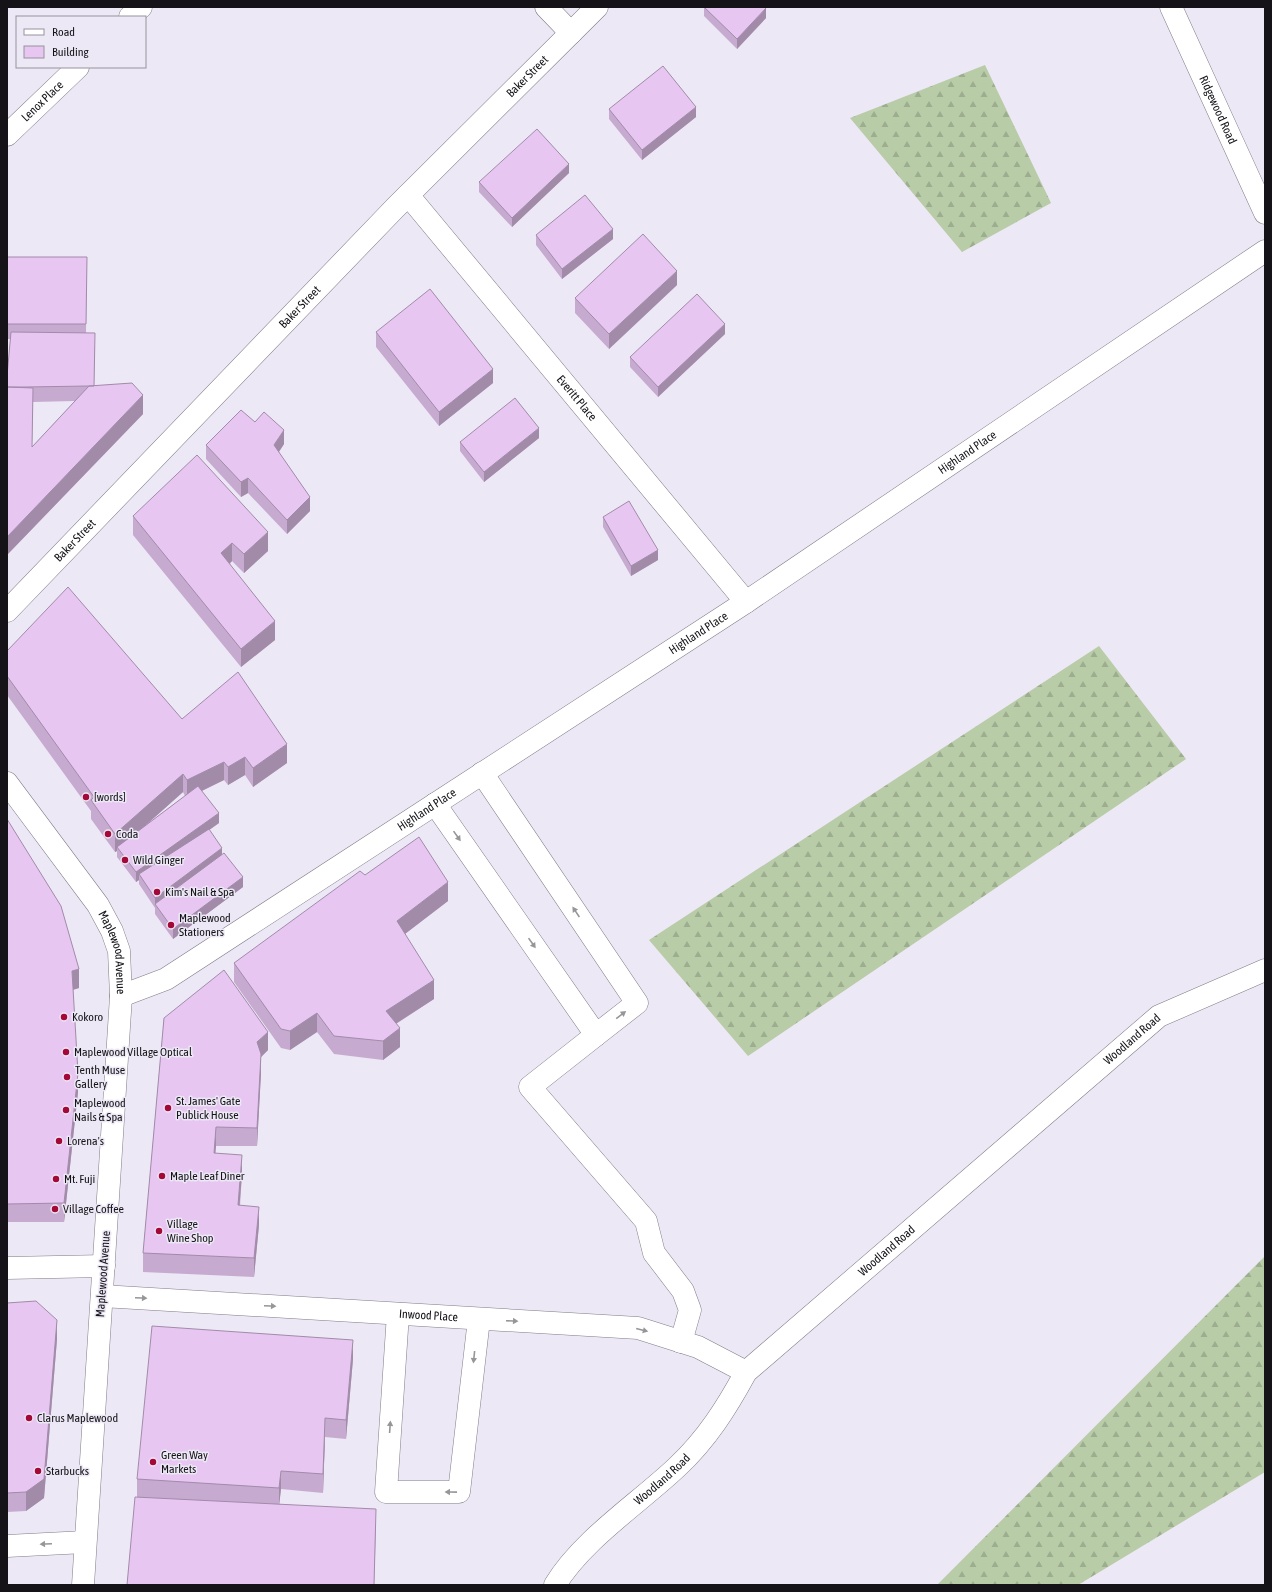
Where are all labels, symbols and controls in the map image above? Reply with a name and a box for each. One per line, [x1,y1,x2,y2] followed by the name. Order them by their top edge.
[16,16,146,68] legend
[52,25,75,39] text: Road
[52,45,90,59] text: Building
[503,52,551,100] street label: Baker Street
[1196,74,1240,146] street label: Ridgewood Road
[19,78,66,124] street label: Lenox Place
[276,283,324,331] street label: Baker Street
[554,373,600,424] street label: Everitt Place
[935,428,999,477] street label: Highland Place
[51,516,99,564] street label: Baker Street
[666,609,730,657] street label: Highland Place
[395,785,459,834] street label: Highland Place
[94,790,126,804] place label: [words]
[81,792,91,802] marker: [words]
[116,827,138,841] place label: Coda
[103,829,113,839] marker: Coda
[453,831,461,841] one-way arrow
[133,853,184,867] place label: Wild Ginger
[120,855,130,865] marker: Wild Ginger
[165,885,234,899] place label: Kim's Nail & Spa
[152,887,162,897] marker: Kim's Nail & Spa
[572,907,580,917] one-way arrow
[95,908,128,995] street label: Maplewood Avenue
[179,911,231,939] place label: Maplewood Stationers
[166,920,176,930] marker: Maplewood Stationers
[528,937,536,948] one-way arrow
[72,1010,104,1024] place label: Kokoro
[616,1011,627,1020] one-way arrow
[1101,1011,1163,1067] street label: Woodland Road
[59,1012,69,1022] marker: Kokoro
[74,1045,193,1059] place label: Maplewood Village Optical
[61,1047,71,1057] marker: Maplewood Village Optical
[75,1063,125,1091] place label: Tenth Muse Gallery
[62,1072,72,1082] marker: Tenth Muse Gallery
[176,1094,240,1122] place label: St. James' Gate Publick House
[74,1096,126,1124] place label: Maplewood Nails & Spa
[163,1103,173,1113] marker: St. James' Gate Publick House
[61,1105,71,1115] marker: Maplewood Nails & Spa
[67,1134,104,1148] place label: Lorena's
[54,1136,64,1146] marker: Lorena's
[170,1169,245,1183] place label: Maple Leaf Diner
[157,1171,167,1181] marker: Maple Leaf Diner
[64,1172,95,1186] place label: Mt. Fuji
[51,1174,61,1184] marker: Mt. Fuji
[63,1202,124,1216] place label: Village Coffee
[50,1204,60,1214] marker: Village Coffee
[167,1217,214,1245] place label: Village Wine Shop
[855,1223,918,1279] street label: Woodland Road
[154,1226,164,1236] marker: Village Wine Shop
[93,1230,113,1318] street label: Maplewood Avenue
[135,1295,147,1302] one-way arrow
[264,1303,276,1310] one-way arrow
[398,1307,458,1324] street label: Inwood Place
[506,1317,518,1324] one-way arrow
[635,1327,648,1333] one-way arrow
[471,1351,478,1364] one-way arrow
[37,1411,118,1425] place label: Clarus Maplewood
[24,1413,34,1423] marker: Clarus Maplewood
[387,1421,394,1433] one-way arrow
[161,1448,208,1476] place label: Green Way Markets
[631,1451,693,1508] street label: Woodland Road
[148,1457,158,1467] marker: Green Way Markets
[46,1464,89,1478] place label: Starbucks
[33,1466,43,1476] marker: Starbucks
[444,1489,457,1495] one-way arrow
[39,1541,52,1547] one-way arrow

